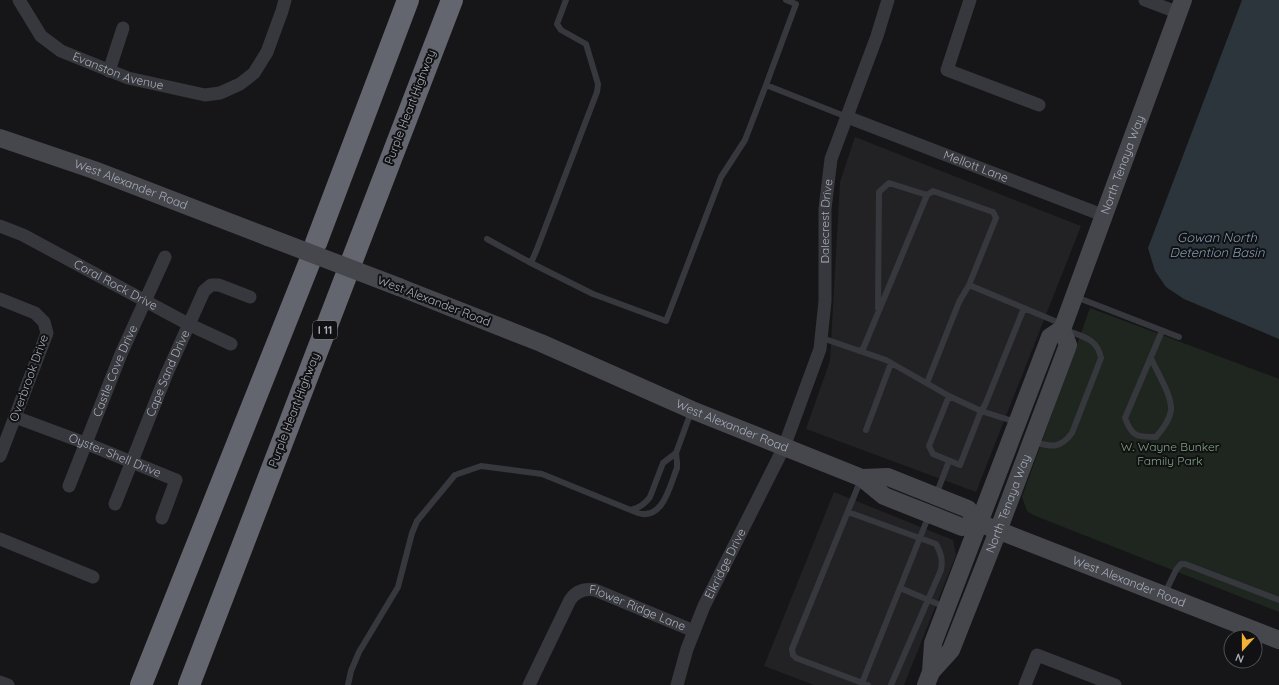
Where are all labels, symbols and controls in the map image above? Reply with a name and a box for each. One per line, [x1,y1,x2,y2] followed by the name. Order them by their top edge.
[381,47,438,166] street label: Purple Heart Highway
[71,48,165,93] street label: Evanston Avenue
[1097,113,1147,216] street label: North Tenaya Way
[941,147,1011,185] street label: Mellott Lane
[72,156,190,212] street label: West Alexander Road
[817,178,836,264] street label: Dalecrest Drive
[1170,229,1265,260] water label: Gowan North Detention Basin
[71,256,161,313] street label: Coral Rock Drive
[375,272,493,329] street label: West Alexander Road
[313,321,337,339] road number: I 11
[89,322,140,419] street label: Castle Cove Drive
[142,327,193,419] street label: Cape Sand Drive
[6,332,51,423] street label: Overbrook Drive
[265,350,322,469] street label: Purple Heart Highway
[674,396,791,455] street label: West Alexander Road
[67,430,164,480] street label: Oyster Shell Drive
[1121,439,1220,468] park label: W. Wayne Bunker Family Park
[982,452,1033,555] street label: North Tenaya Way
[701,526,749,601] street label: Elkridge Drive
[1071,552,1188,610] street label: West Alexander Road
[588,581,688,634] street label: Flower Ridge Lane
[1223,629,1263,669] north arrow
[1233,650,1246,666] text: N

